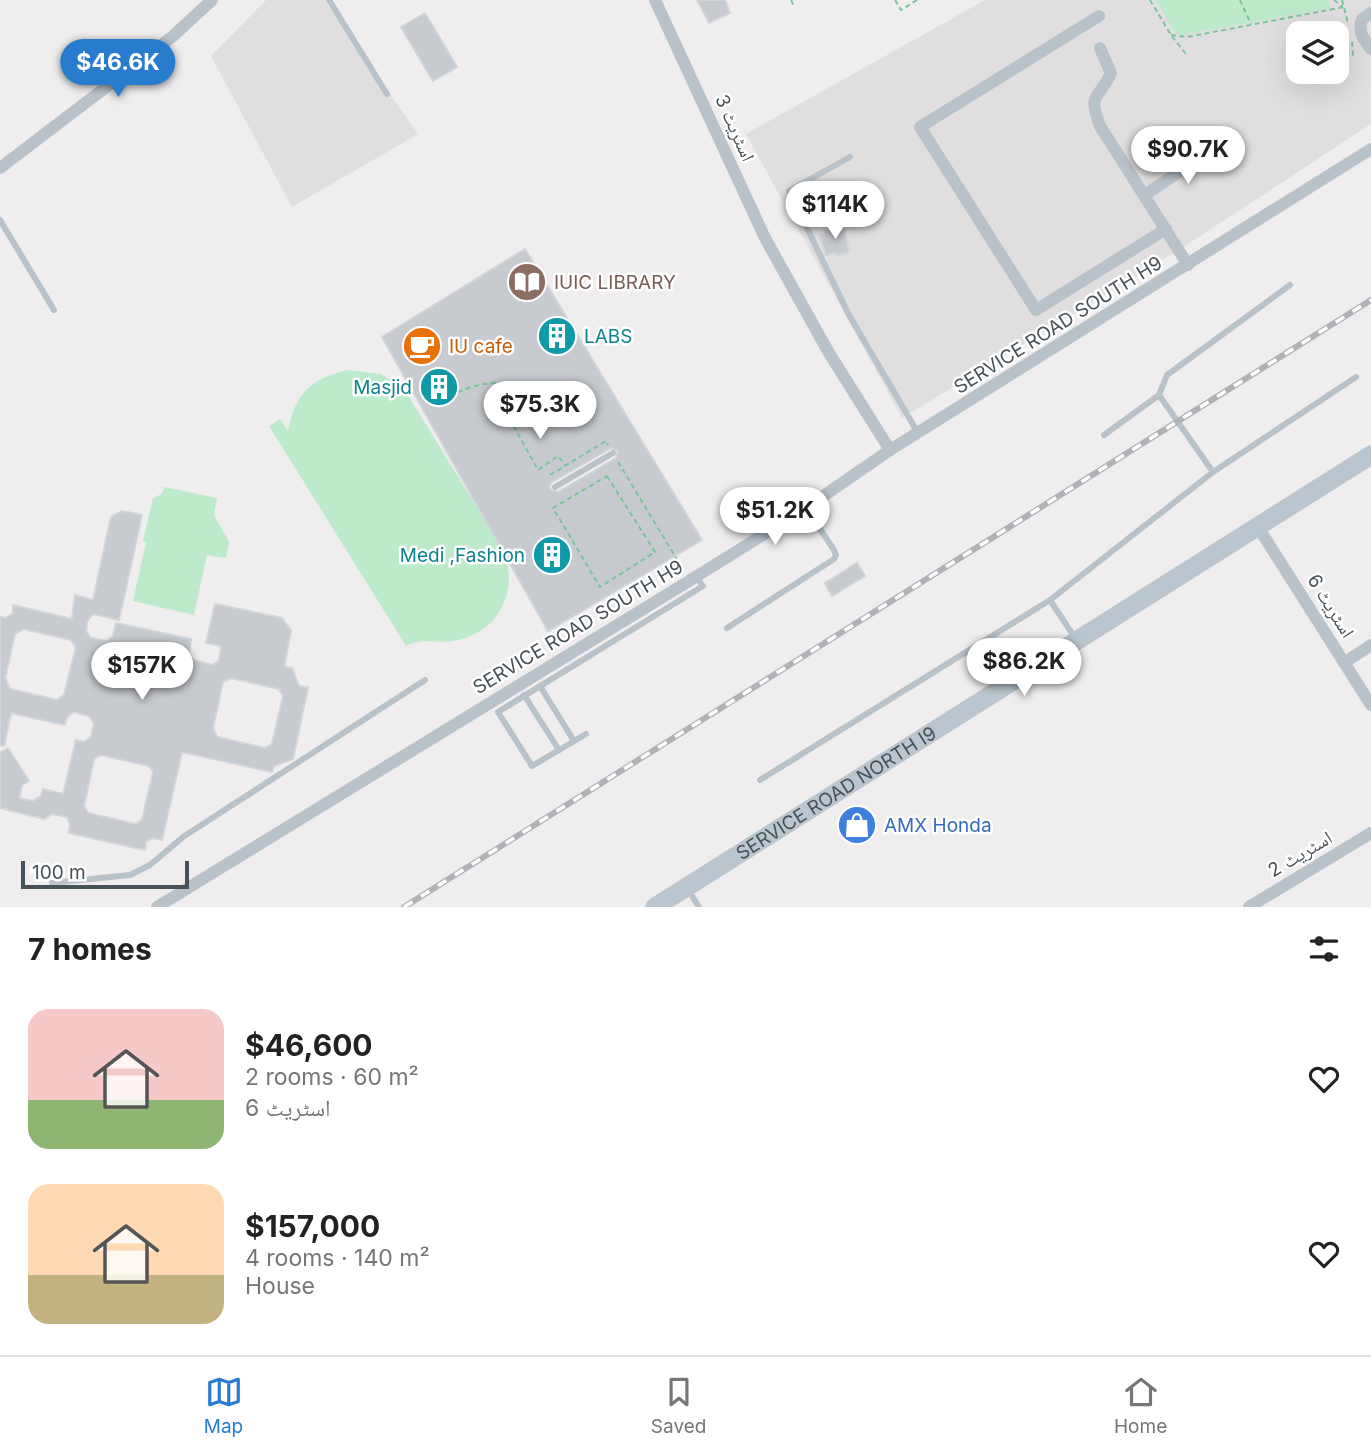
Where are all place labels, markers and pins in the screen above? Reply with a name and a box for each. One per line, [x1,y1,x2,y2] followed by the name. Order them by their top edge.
[61,40,175,99] pin: $46.6K
[1131,127,1245,186] pin: $90.7K
[786,182,884,241] pin: $114K
[506,261,548,303] library icon: IUIC LIBRARY
[554,271,676,294] place label: IUIC LIBRARY
[536,315,578,357] building icon: LABS
[401,325,443,367] cafe icon: IU cafe
[584,325,632,348] place label: LABS
[449,335,513,358] place label: IU cafe
[418,366,460,408] building icon: Masjid
[353,376,412,399] place label: Masjid
[483,382,597,441] pin: $75.3K
[718,488,832,547] pin: $51.2K
[531,534,573,576] building icon: Medi ,Fashion
[400,544,525,567] place label: Medi ,Fashion
[967,638,1081,698] pin: $86.2K
[93,642,191,702] pin: $157K
[836,804,878,846] shop icon: AMX Honda
[884,814,992,837] place label: AMX Honda

